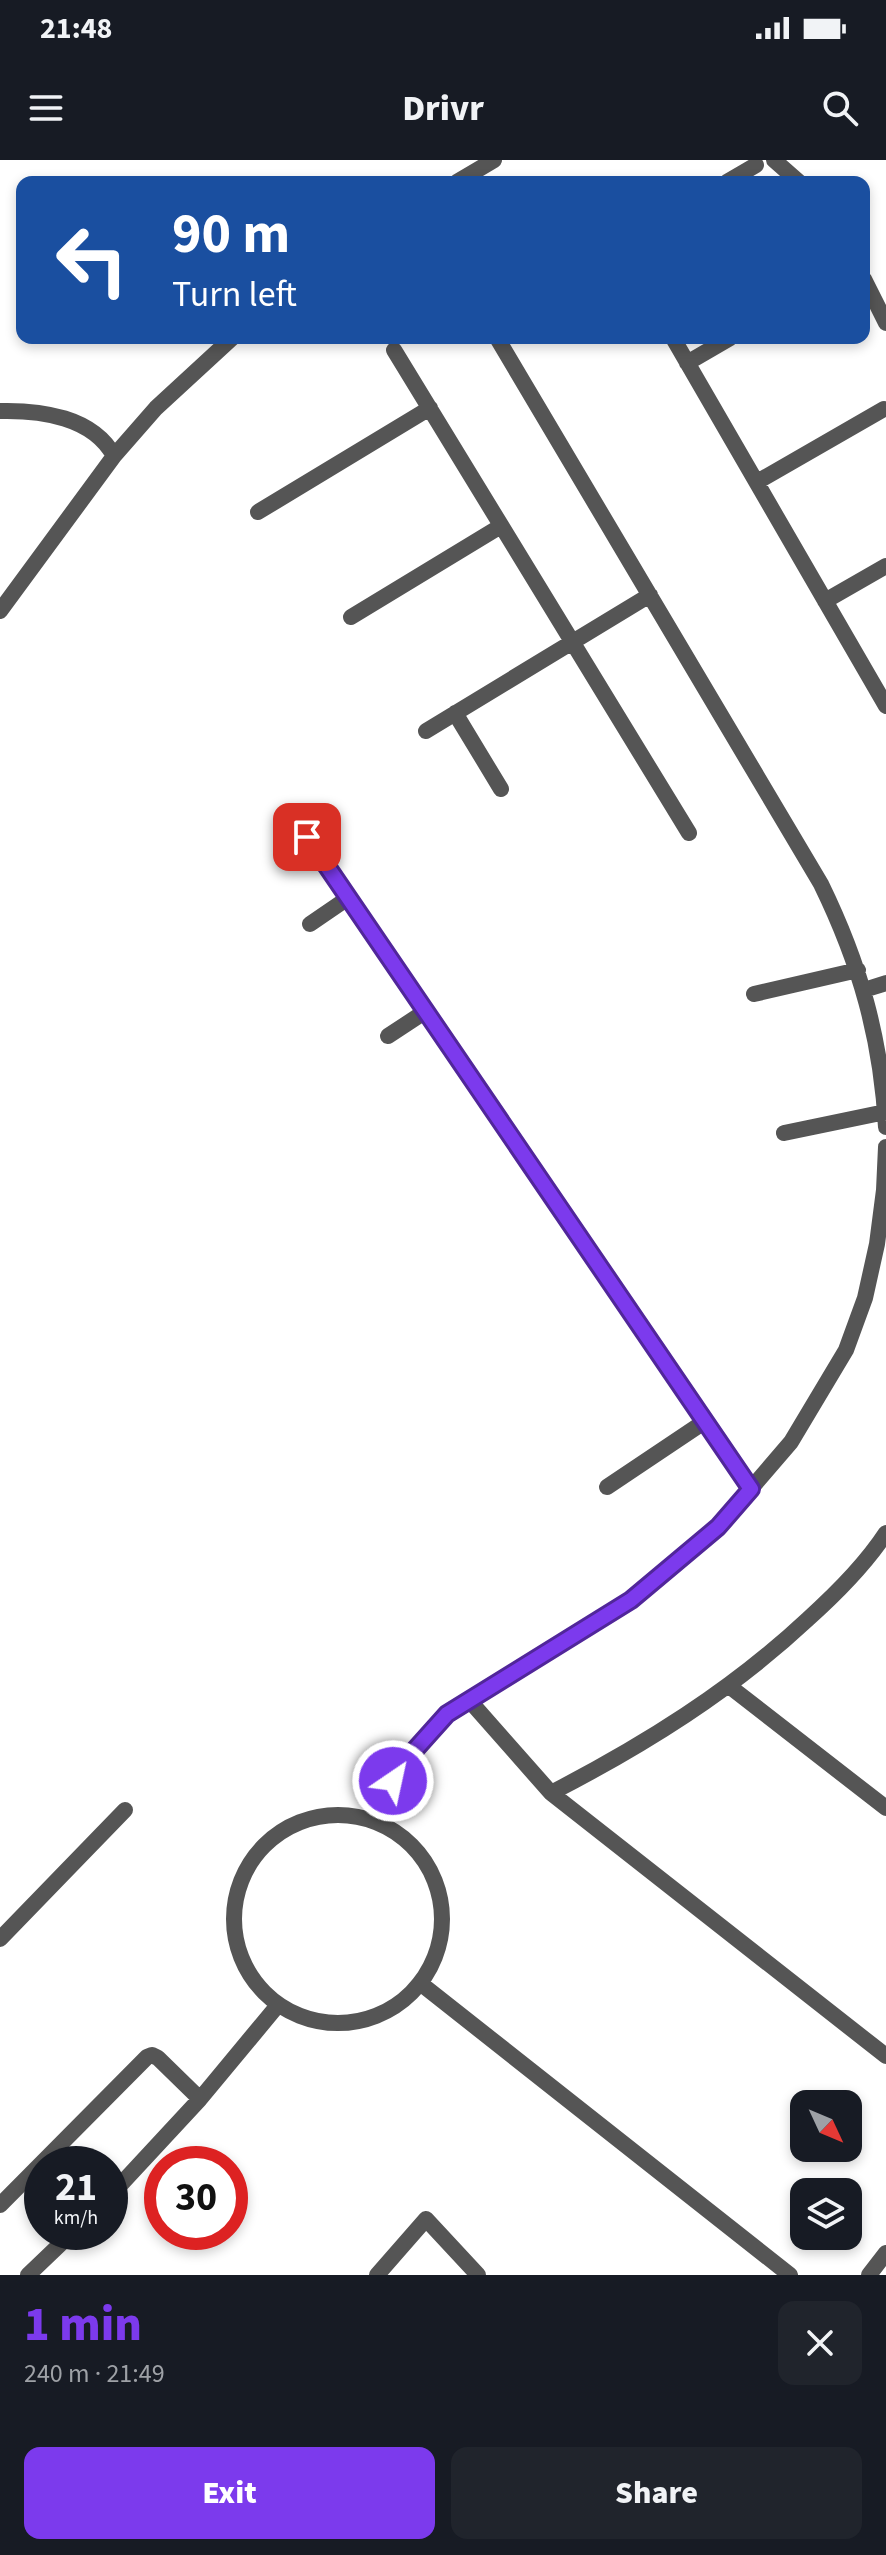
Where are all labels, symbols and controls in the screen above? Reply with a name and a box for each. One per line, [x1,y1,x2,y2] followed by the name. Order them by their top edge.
[40,7,112,50] text: 21:48
[402,83,484,134] text: Drivr
[24,86,68,130] icon: menu
[818,86,862,130] icon: search
[172,195,290,274] text: 90 m
[40,208,144,312] icon: left
[172,269,297,320] text: Turn left
[273,803,341,871] pin
[285,815,329,859] icon: arrive
[351,1739,435,1823] position arrow
[790,2090,862,2162] north arrow
[790,2090,862,2250] map controls
[144,2146,248,2250] speed limit sign: 30
[55,2159,97,2216] text: 21
[790,2178,862,2250] button: layers
[54,2204,98,2232] text: km/h
[24,2291,142,2359] text: 1 min
[778,2301,862,2385] button: close
[24,2355,165,2392] text: 240 m · 21:49
[24,2447,435,2539] button: Exit
[451,2447,862,2539] button: Share

